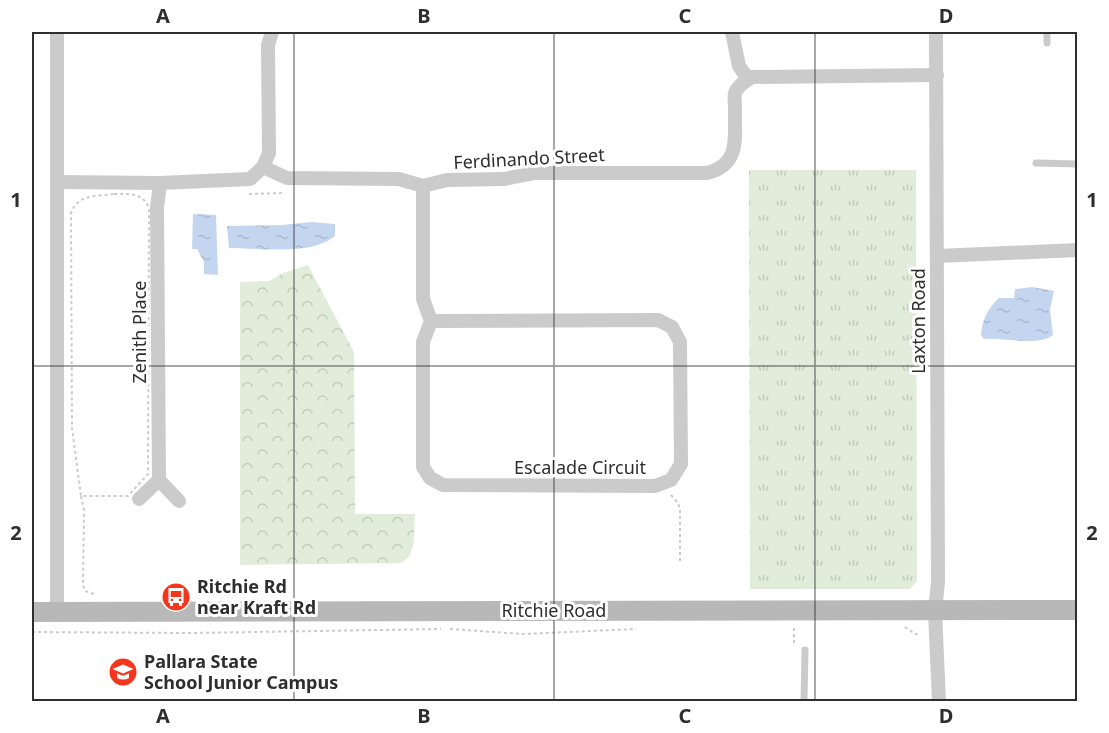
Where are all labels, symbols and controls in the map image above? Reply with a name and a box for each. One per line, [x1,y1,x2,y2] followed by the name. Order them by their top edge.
[156,2,170,29] text: A
[417,2,431,29] text: B
[679,2,692,29] text: C
[939,2,953,29] text: D
[453,142,606,174] street label: Ferdinando Street
[10,186,22,213] text: 1
[1086,186,1098,213] text: 1
[906,268,930,374] street label: Laxton Road
[127,281,151,383] street label: Zenith Place
[514,455,647,479] street label: Escalade Circuit
[10,519,22,546] text: 2
[1086,519,1098,546] text: 2
[197,574,316,619] place label: Ritchie Rd near Kraft Rd
[160,581,192,613] bus stop icon: Ritchie Rd near Kraft Rd
[502,598,606,622] street label: Ritchie Road
[144,649,338,694] place label: Pallara State School Junior Campus
[107,656,139,688] school or university icon: Pallara State School Junior Campus
[156,702,170,729] text: A
[417,702,431,729] text: B
[679,702,692,729] text: C
[939,702,953,729] text: D

